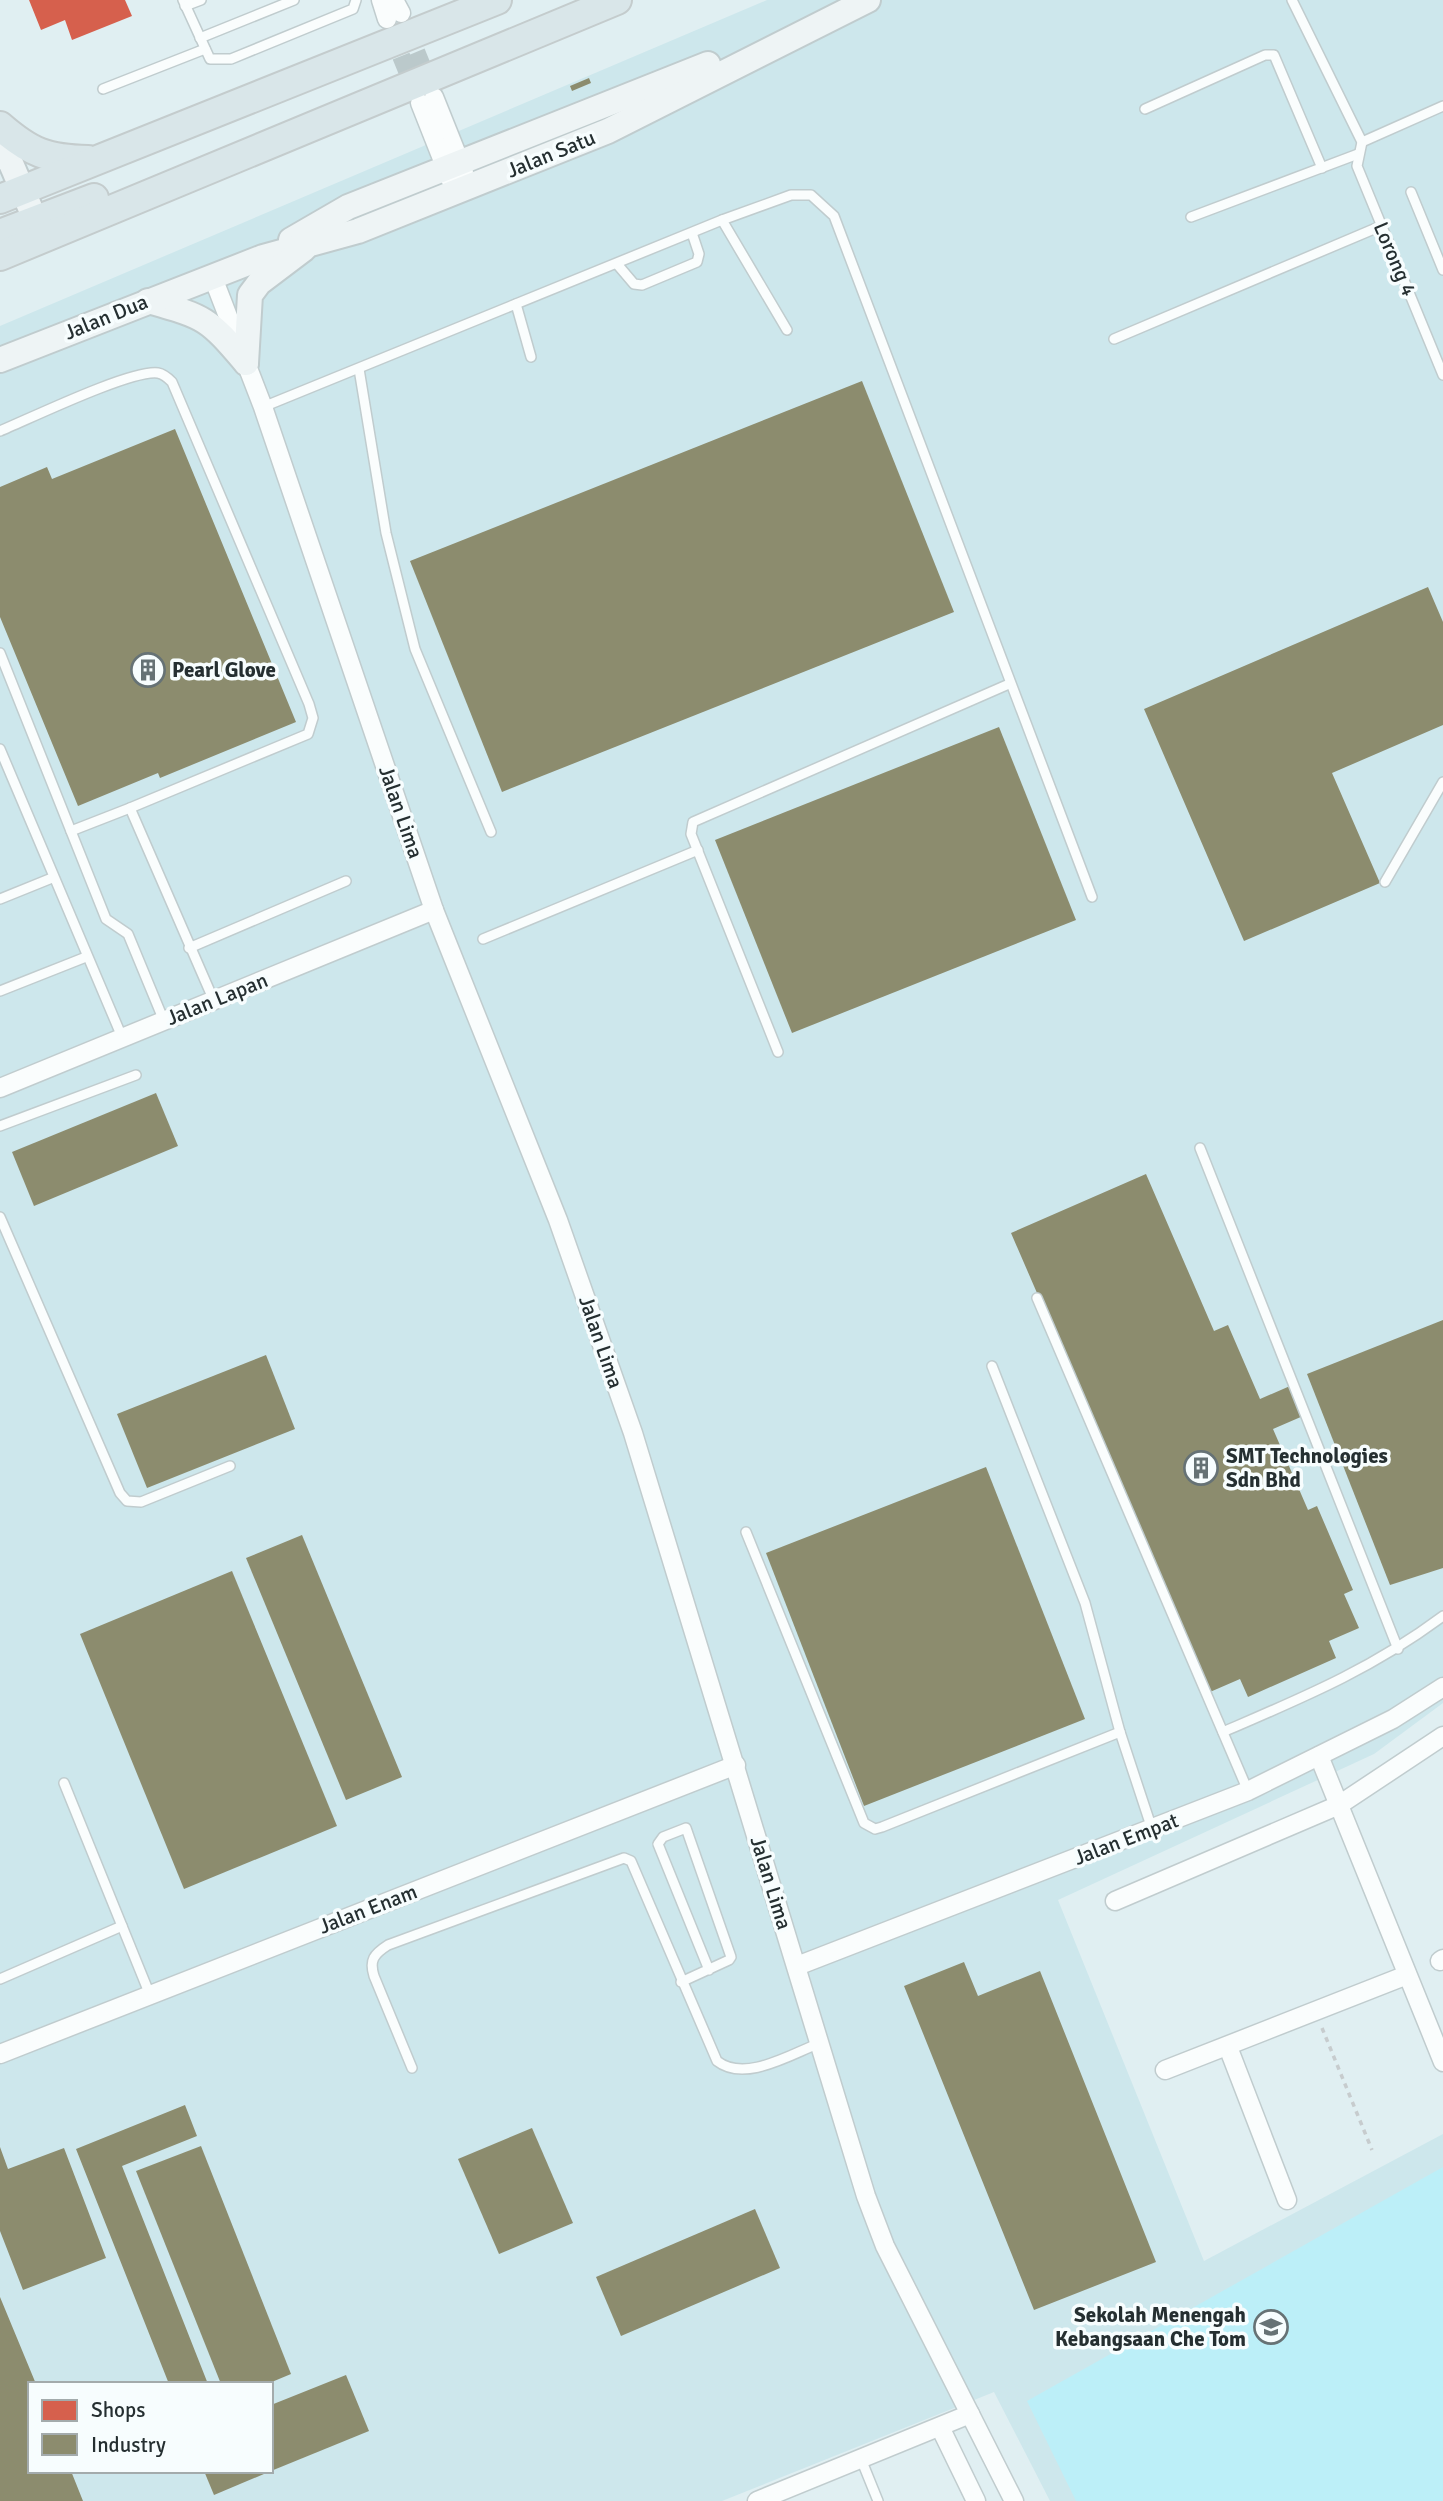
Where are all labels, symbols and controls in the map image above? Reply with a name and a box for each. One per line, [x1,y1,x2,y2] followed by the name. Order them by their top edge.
[503,124,599,184] street label: Jalan Satu
[1368,218,1422,300] street label: Lorong 4
[60,288,152,346] street label: Jalan Dua
[129,651,167,689] building icon: Pearl Glove
[172,657,276,683] place label: Pearl Glove
[373,762,429,862] street label: Jalan Lima
[162,967,272,1031] street label: Jalan Lapan
[573,1292,629,1392] street label: Jalan Lima
[1226,1443,1388,1493] place label: SMT Technologies Sdn Bhd
[1182,1449,1220,1487] building icon: SMT Technologies Sdn Bhd
[1070,1807,1182,1871] street label: Jalan Empat
[745,1833,797,1933] street label: Jalan Lima
[315,1878,421,1940] street label: Jalan Enam
[1055,2302,1246,2352] place label: Sekolah Menengah Kebangsaan Che Tom
[1252,2308,1290,2346] school or university icon: Sekolah Menengah Kebangsaan Che Tom
[28,2382,273,2473] legend
[91,2397,145,2423] text: Shops
[91,2432,166,2458] text: Industry

